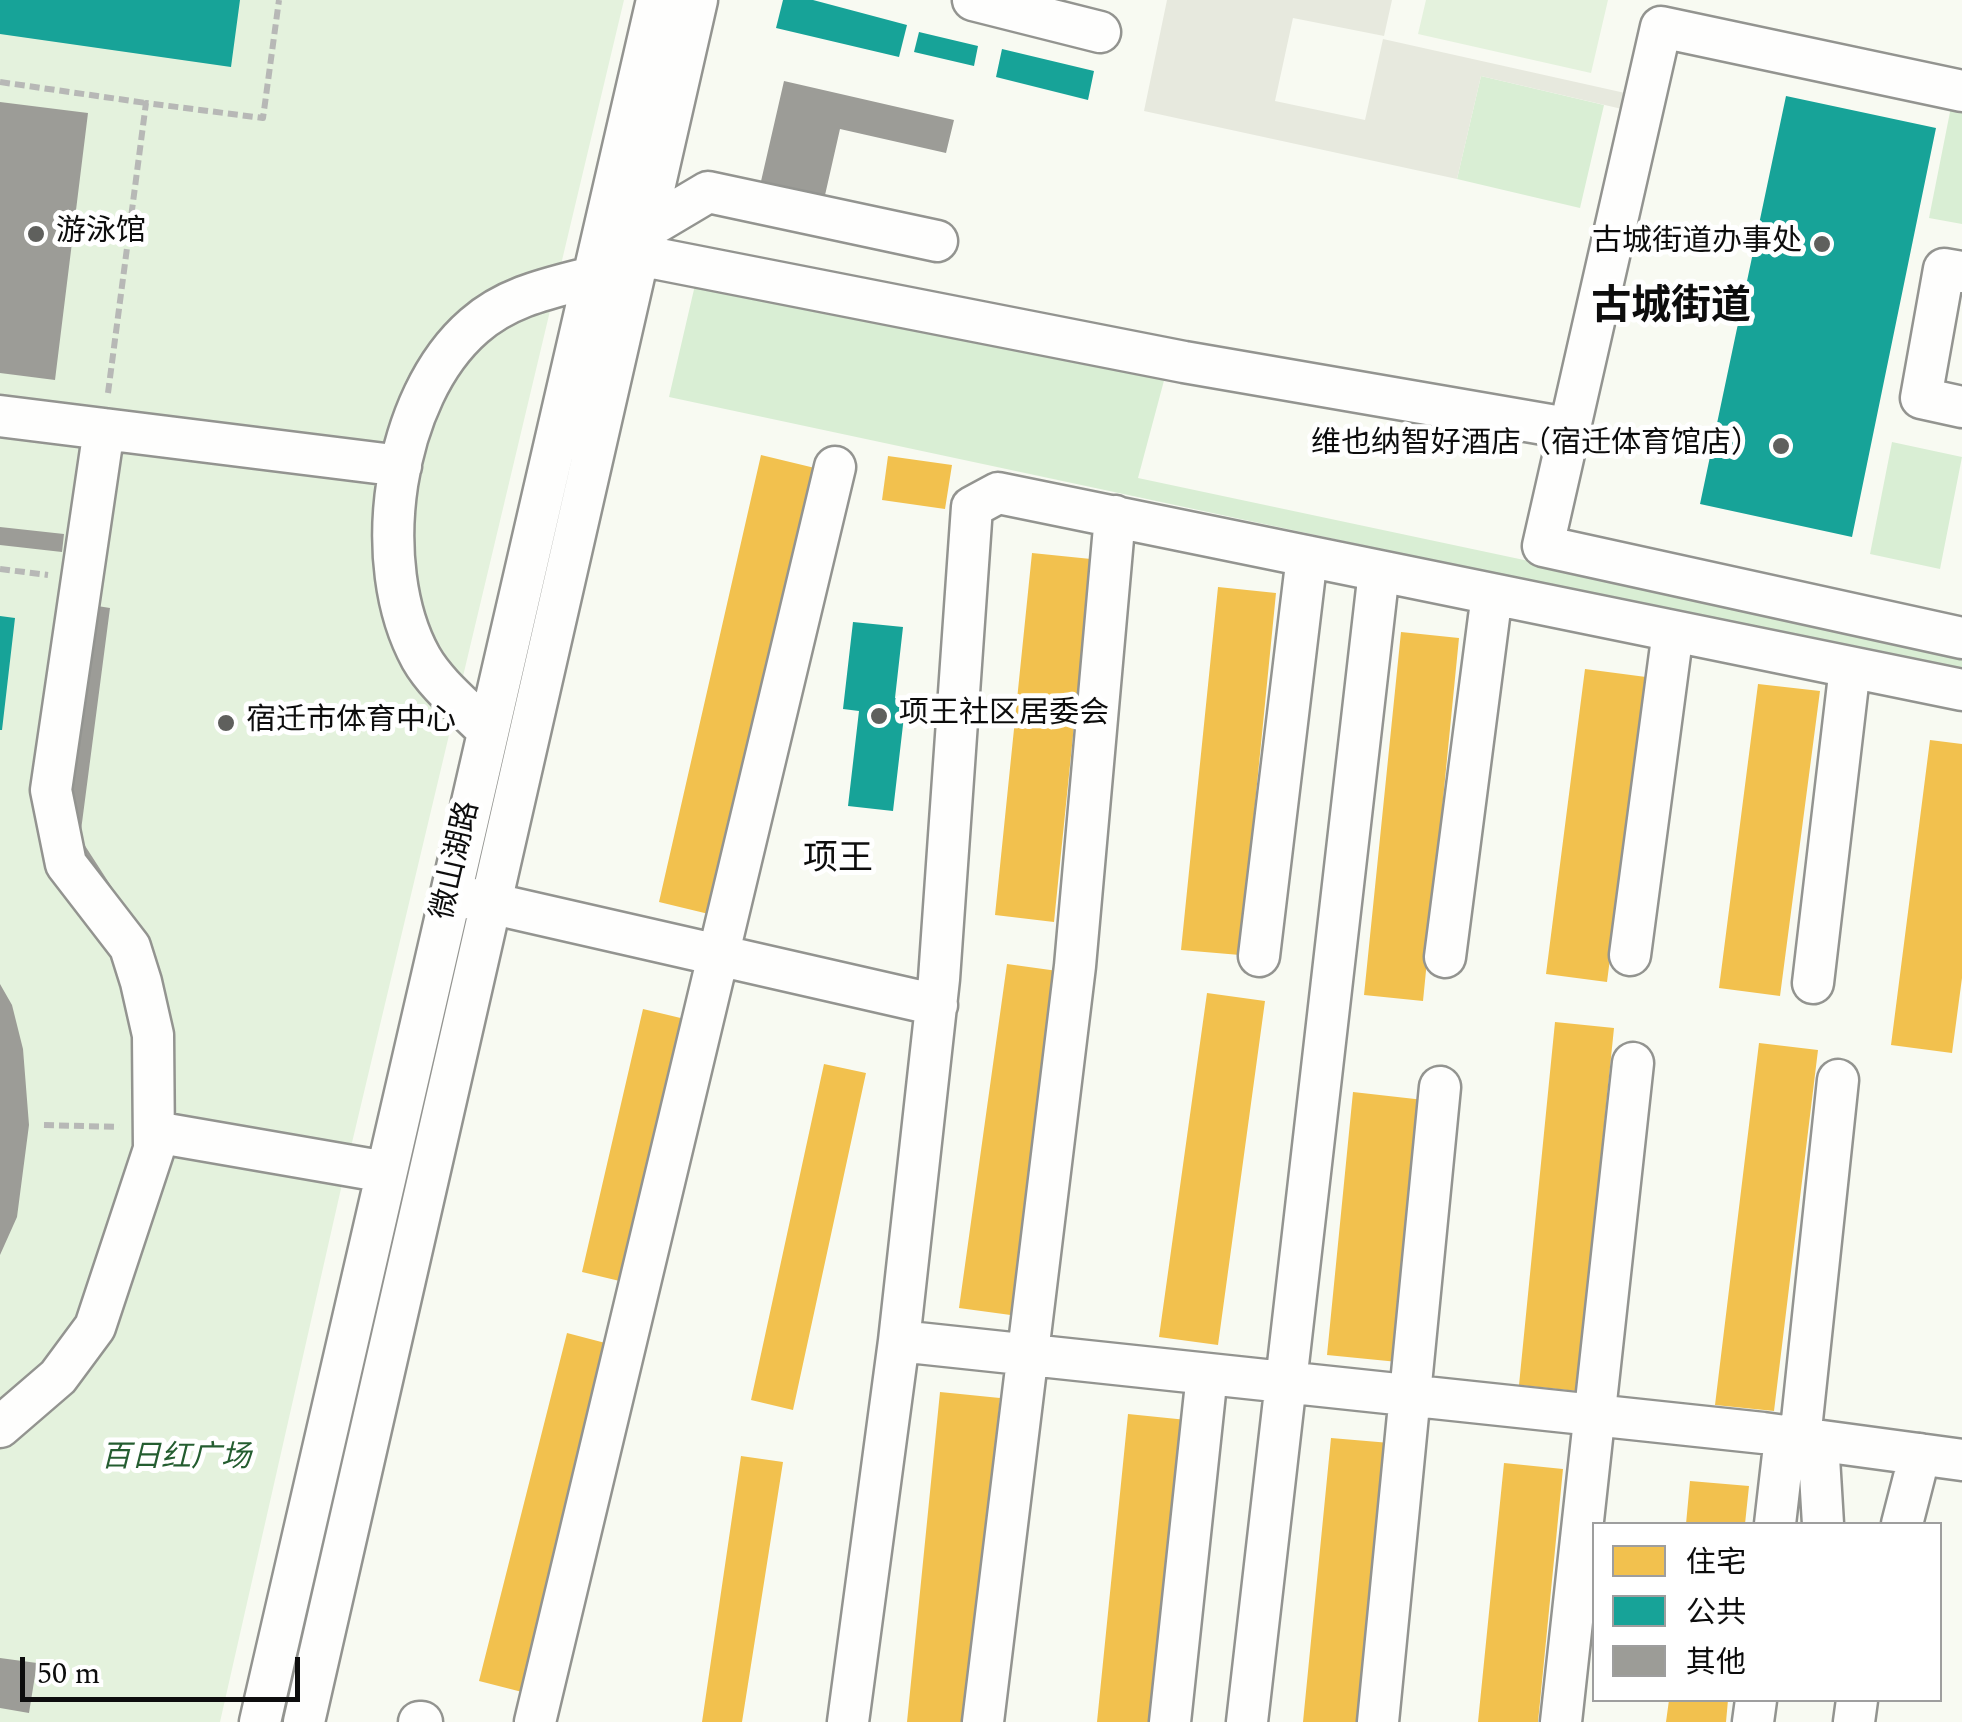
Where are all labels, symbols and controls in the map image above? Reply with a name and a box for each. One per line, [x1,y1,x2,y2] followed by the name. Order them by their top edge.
[56,216,146,252] place label: 游泳馆
[25,223,47,245] marker: 游泳馆
[1592,226,1802,262] place label: 古城街道办事处
[1811,233,1833,255] marker: 古城街道办事处
[1591,286,1751,334] district label: 古城街道
[1311,428,1761,464] place label: 维也纳智好酒店（宿迁体育馆店）
[1770,435,1792,457] marker: 维也纳智好酒店（宿迁体育馆店）
[899,698,1109,734] place label: 项王社区居委会
[246,705,456,741] place label: 宿迁市体育中心
[868,705,890,727] marker: 项王社区居委会
[215,712,237,734] marker: 宿迁市体育中心
[427,798,489,924] street label: 微山湖路
[803,841,873,883] district label: 项王
[101,1442,251,1478] park label: 百日红广场
[1592,1522,1942,1702] legend
[1686,1540,1746,1586] text: 住宅
[1686,1590,1746,1636] text: 公共
[25,1637,305,1699] scale bar
[1686,1640,1746,1686] text: 其他
[37,1651,100,1697] text: 50 m

